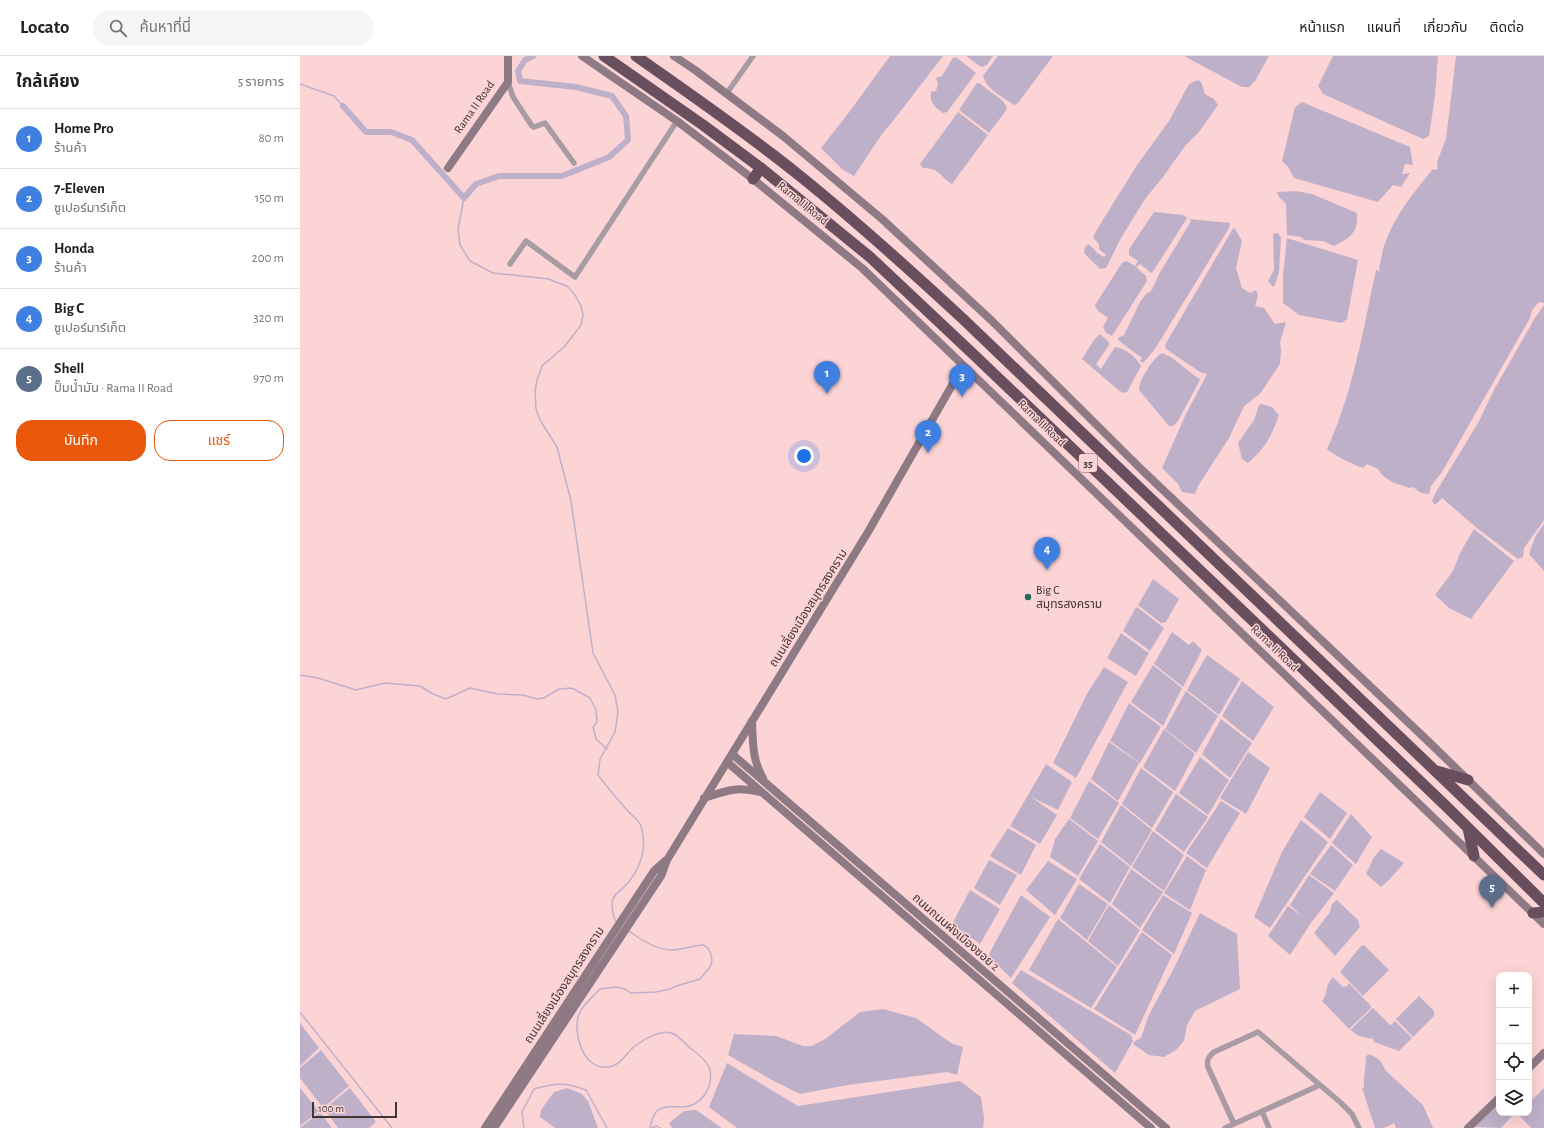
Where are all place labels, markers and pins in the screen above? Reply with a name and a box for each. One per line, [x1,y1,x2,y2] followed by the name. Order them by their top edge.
[814,361,840,394] pin: 1
[949,364,975,397] pin: 3
[915,420,941,453] pin: 2
[1034,537,1060,570] pin: 4
[1036,584,1102,611] place label: Big C สมุทรสงคราม
[1023,592,1033,602] marker: Big C สมุทรสงคราม
[1479,875,1505,908] pin: 5

